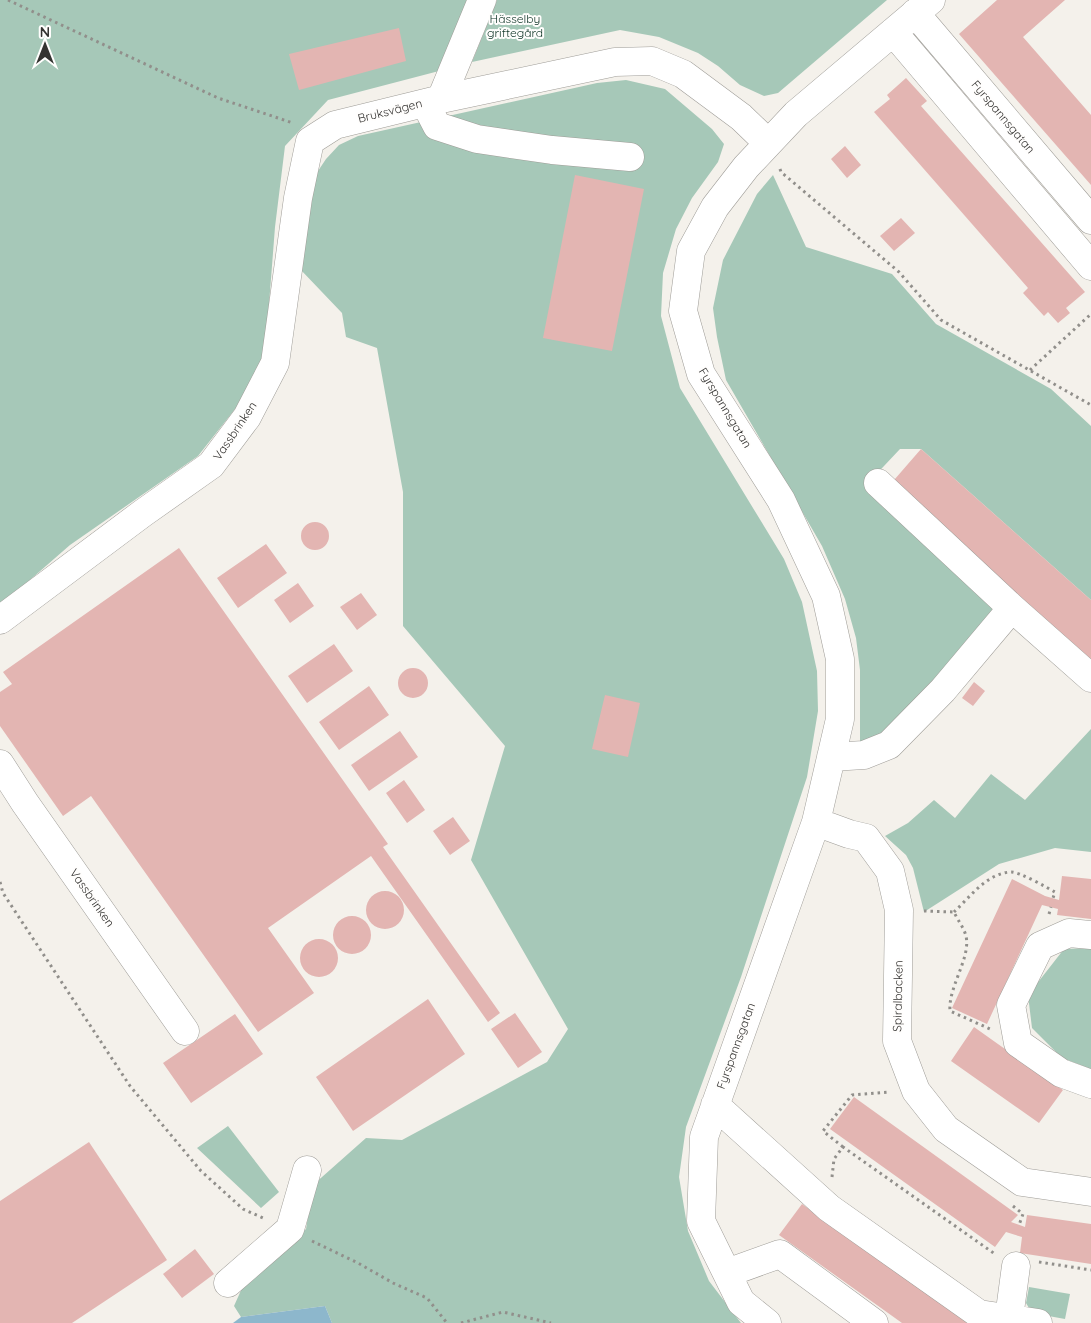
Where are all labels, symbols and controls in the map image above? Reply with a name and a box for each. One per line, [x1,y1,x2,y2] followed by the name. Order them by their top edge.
[487,11,543,40] park label: Hässelby griftegård
[20,20,70,70] north arrow
[40,23,50,41] text: N
[968,77,1038,156] street label: Fyrspannsgatan
[356,95,424,126] street label: Bruksvägen
[696,365,755,451] street label: Fyrspannsgatan
[209,398,260,463] street label: Vassbrinken
[67,866,118,930] street label: Vassbrinken
[889,960,906,1032] street label: Spiralbacken
[713,1001,758,1091] street label: Fyrspannsgatan

